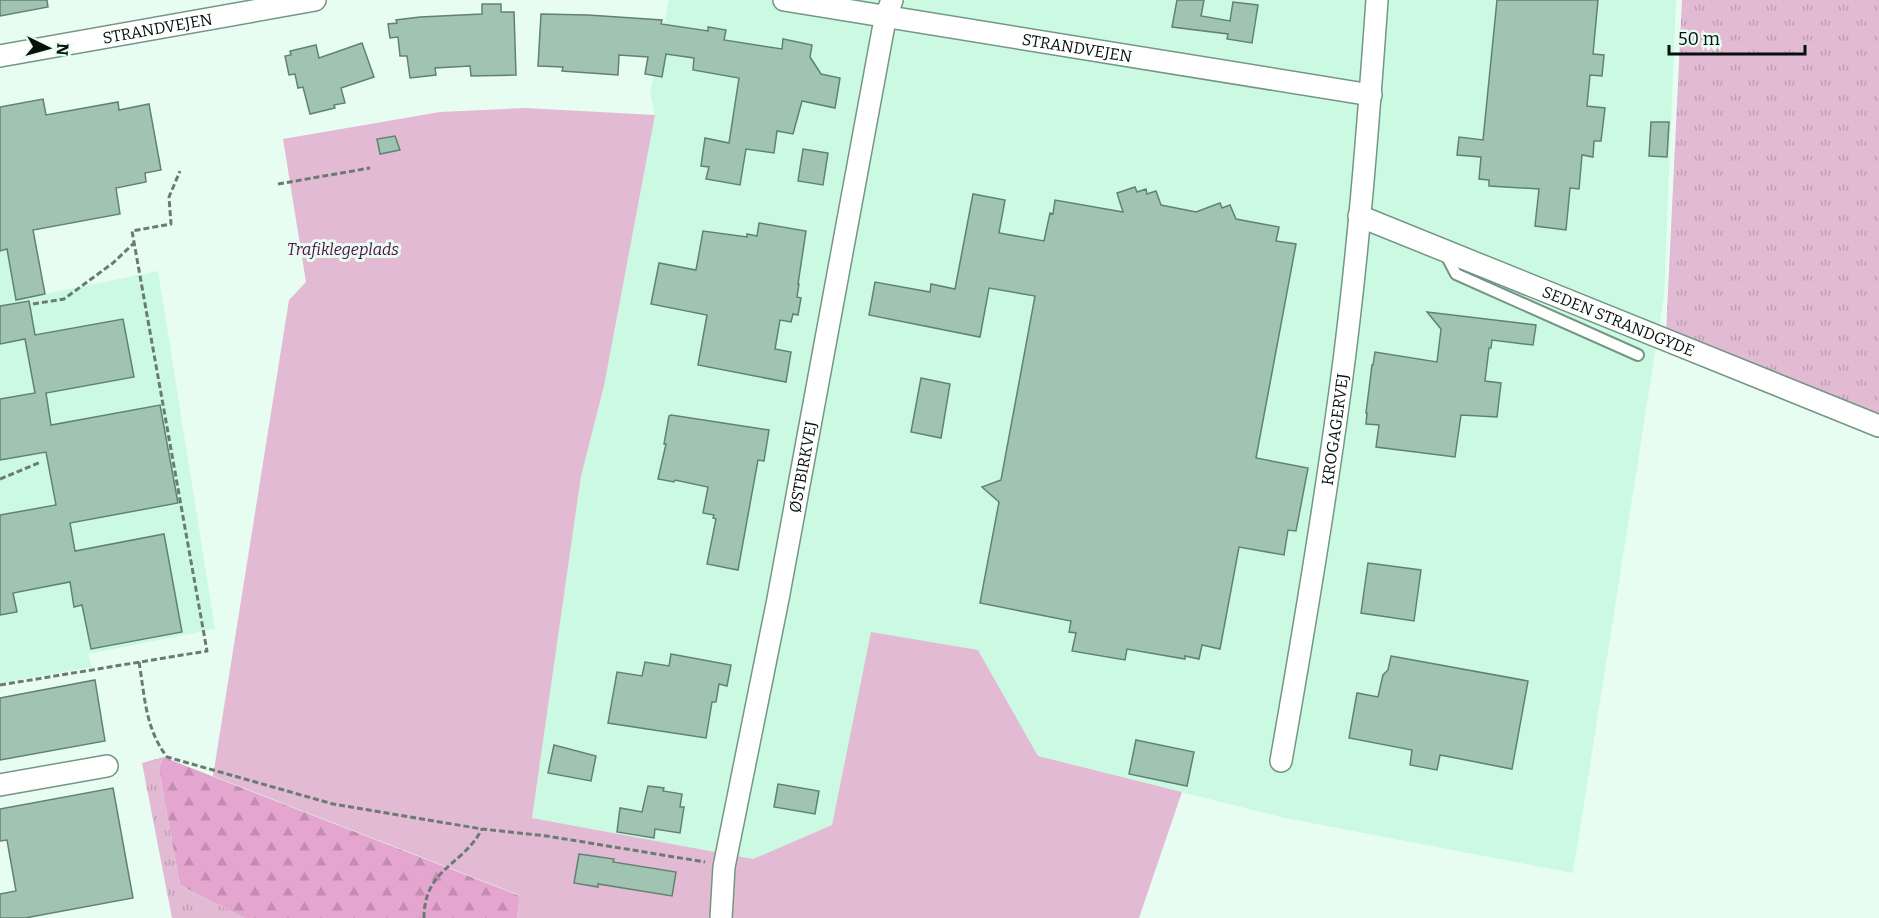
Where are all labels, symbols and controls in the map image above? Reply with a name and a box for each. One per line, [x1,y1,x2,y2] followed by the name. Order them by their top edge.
[101,9,214,48] street label: STRANDVEJEN
[18,18,78,78] north arrow
[1669,18,1806,56] scale bar
[1678,28,1720,50] text: 50 m
[1021,30,1134,66] street label: STRANDVEJEN
[52,42,72,56] text: N
[287,240,399,259] park label: Trafiklegeplads
[1540,282,1697,361] street label: SEDEN STRANDGYDE
[1318,372,1352,487] street label: KROGAGERVEJ
[785,419,821,514] street label: ØSTBIRKVEJ

